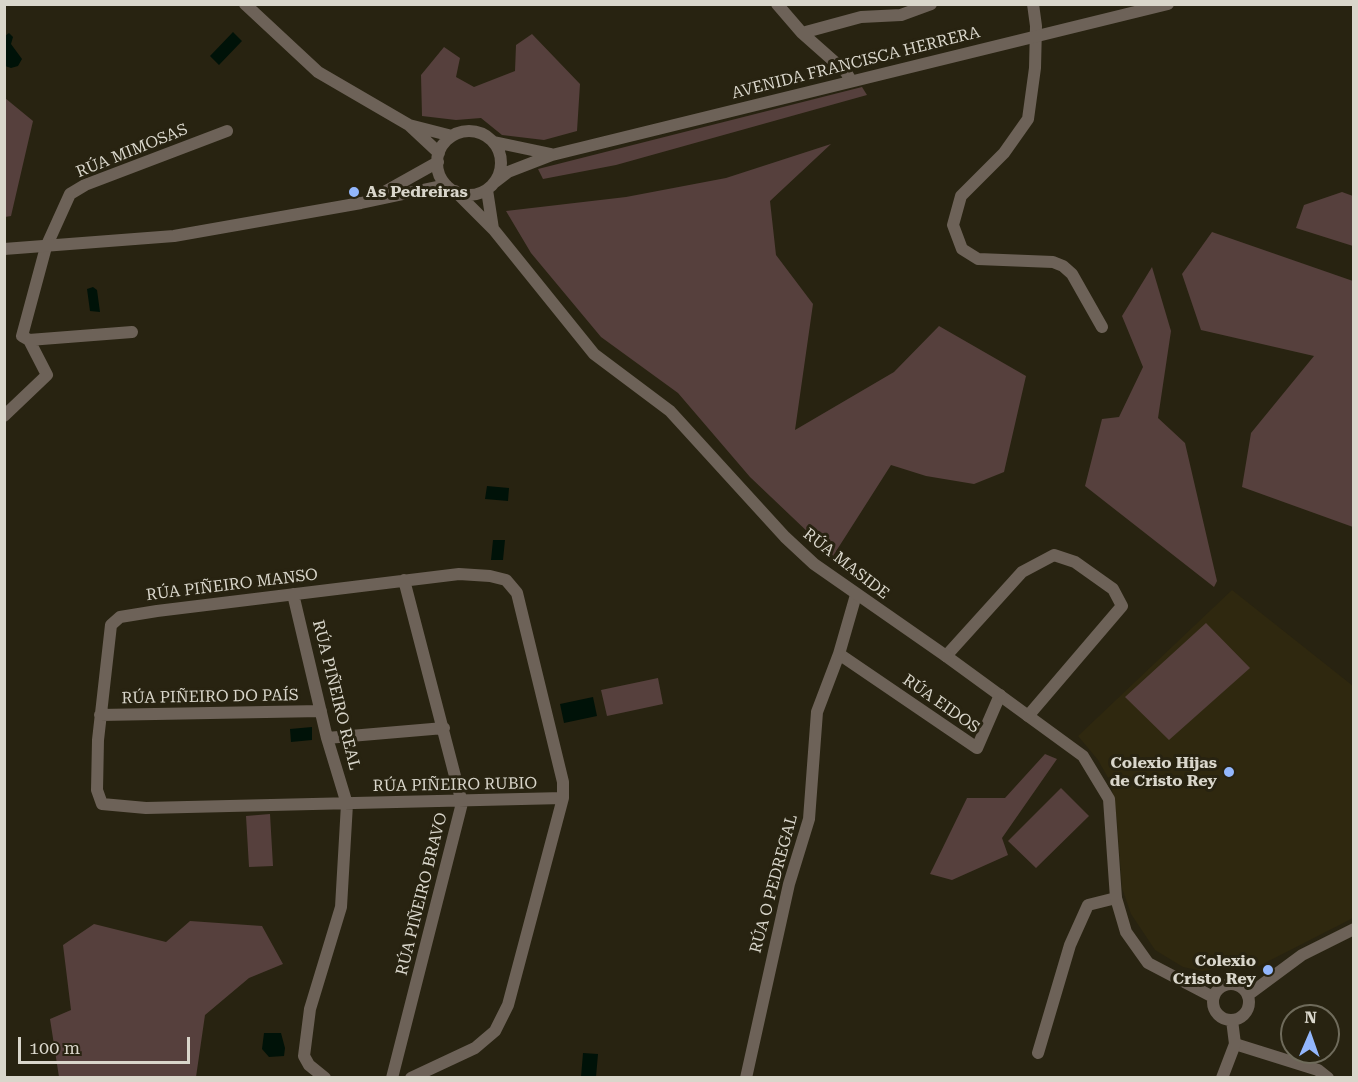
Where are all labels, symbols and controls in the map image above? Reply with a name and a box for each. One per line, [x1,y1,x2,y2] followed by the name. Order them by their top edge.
[730,23,982,103] street label: AVENIDA FRANCISCA HERRERA
[73,120,191,182] street label: RÚA MIMOSAS
[366,182,468,202] place label: As Pedreiras
[347,185,361,199] marker: As Pedreiras
[799,525,893,603] street label: RÚA MASIDE
[145,565,319,605] street label: RÚA PIÑEIRO MANSO
[308,618,364,772] street label: RÚA PIÑEIRO REAL
[899,670,983,738] street label: RÚA EIDOS
[121,686,299,708] street label: RÚA PIÑEIRO DO PAÍS
[1110,753,1217,791] place label: Colexio Hijas de Cristo Rey
[1222,765,1236,779] marker: Colexio Hijas de Cristo Rey
[373,774,537,796] street label: RÚA PIÑEIRO RUBIO
[392,811,452,977] street label: RÚA PIÑEIRO BRAVO
[746,813,802,955] street label: RÚA O PEDREGAL
[1173,951,1256,989] place label: Colexio Cristo Rey
[1261,963,1275,977] marker: Colexio Cristo Rey
[1280,1004,1340,1064] north arrow
[1304,1008,1317,1027] text: N
[21,1025,194,1063] scale bar
[29,1037,80,1058] text: 100 m

